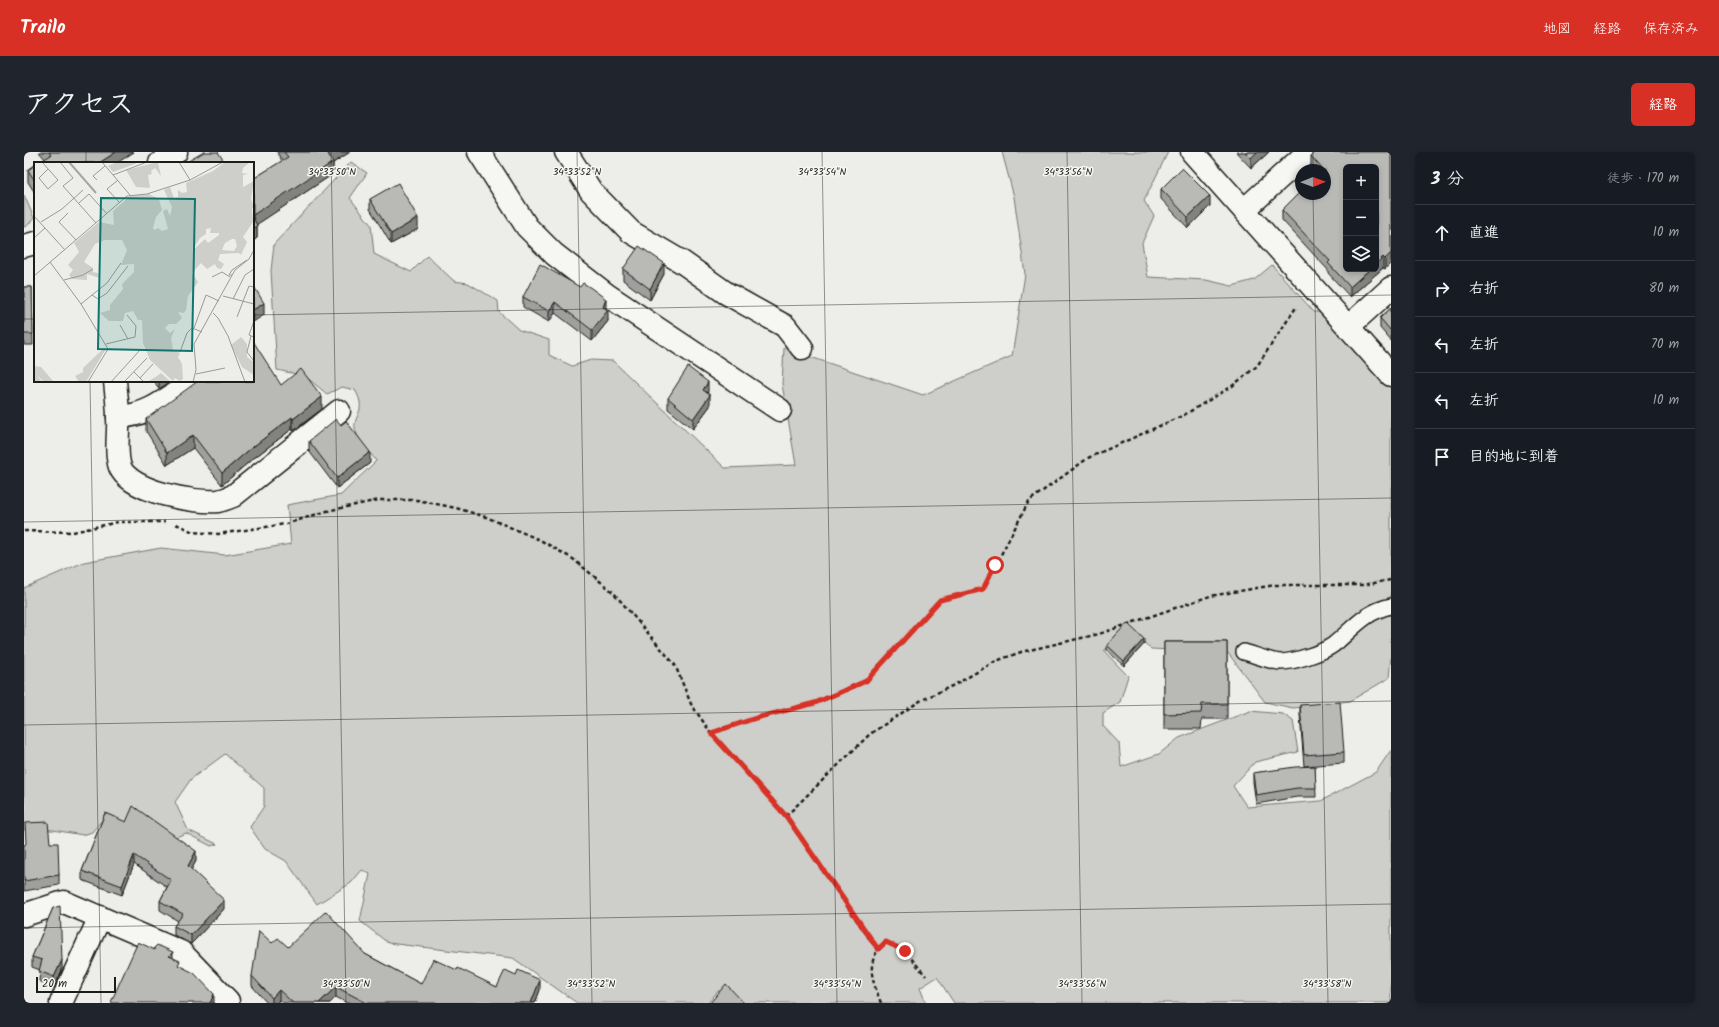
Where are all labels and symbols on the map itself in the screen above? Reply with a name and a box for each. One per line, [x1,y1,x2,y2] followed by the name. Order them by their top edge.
[34,162,254,382] inset map
[308,164,356,180] text: 34°33'50"N
[553,164,602,180] text: 34°33'52"N
[798,164,846,180] text: 34°33'54"N
[1044,164,1092,180] text: 34°33'56"N
[1295,164,1331,200] north arrow
[986,556,1004,574] route start
[896,942,914,960] route end
[36,975,116,994] scale bar
[322,976,370,992] text: 34°33'50"N
[567,976,616,992] text: 34°33'52"N
[813,976,861,992] text: 34°33'54"N
[1058,976,1106,992] text: 34°33'56"N
[1303,976,1352,992] text: 34°33'58"N

